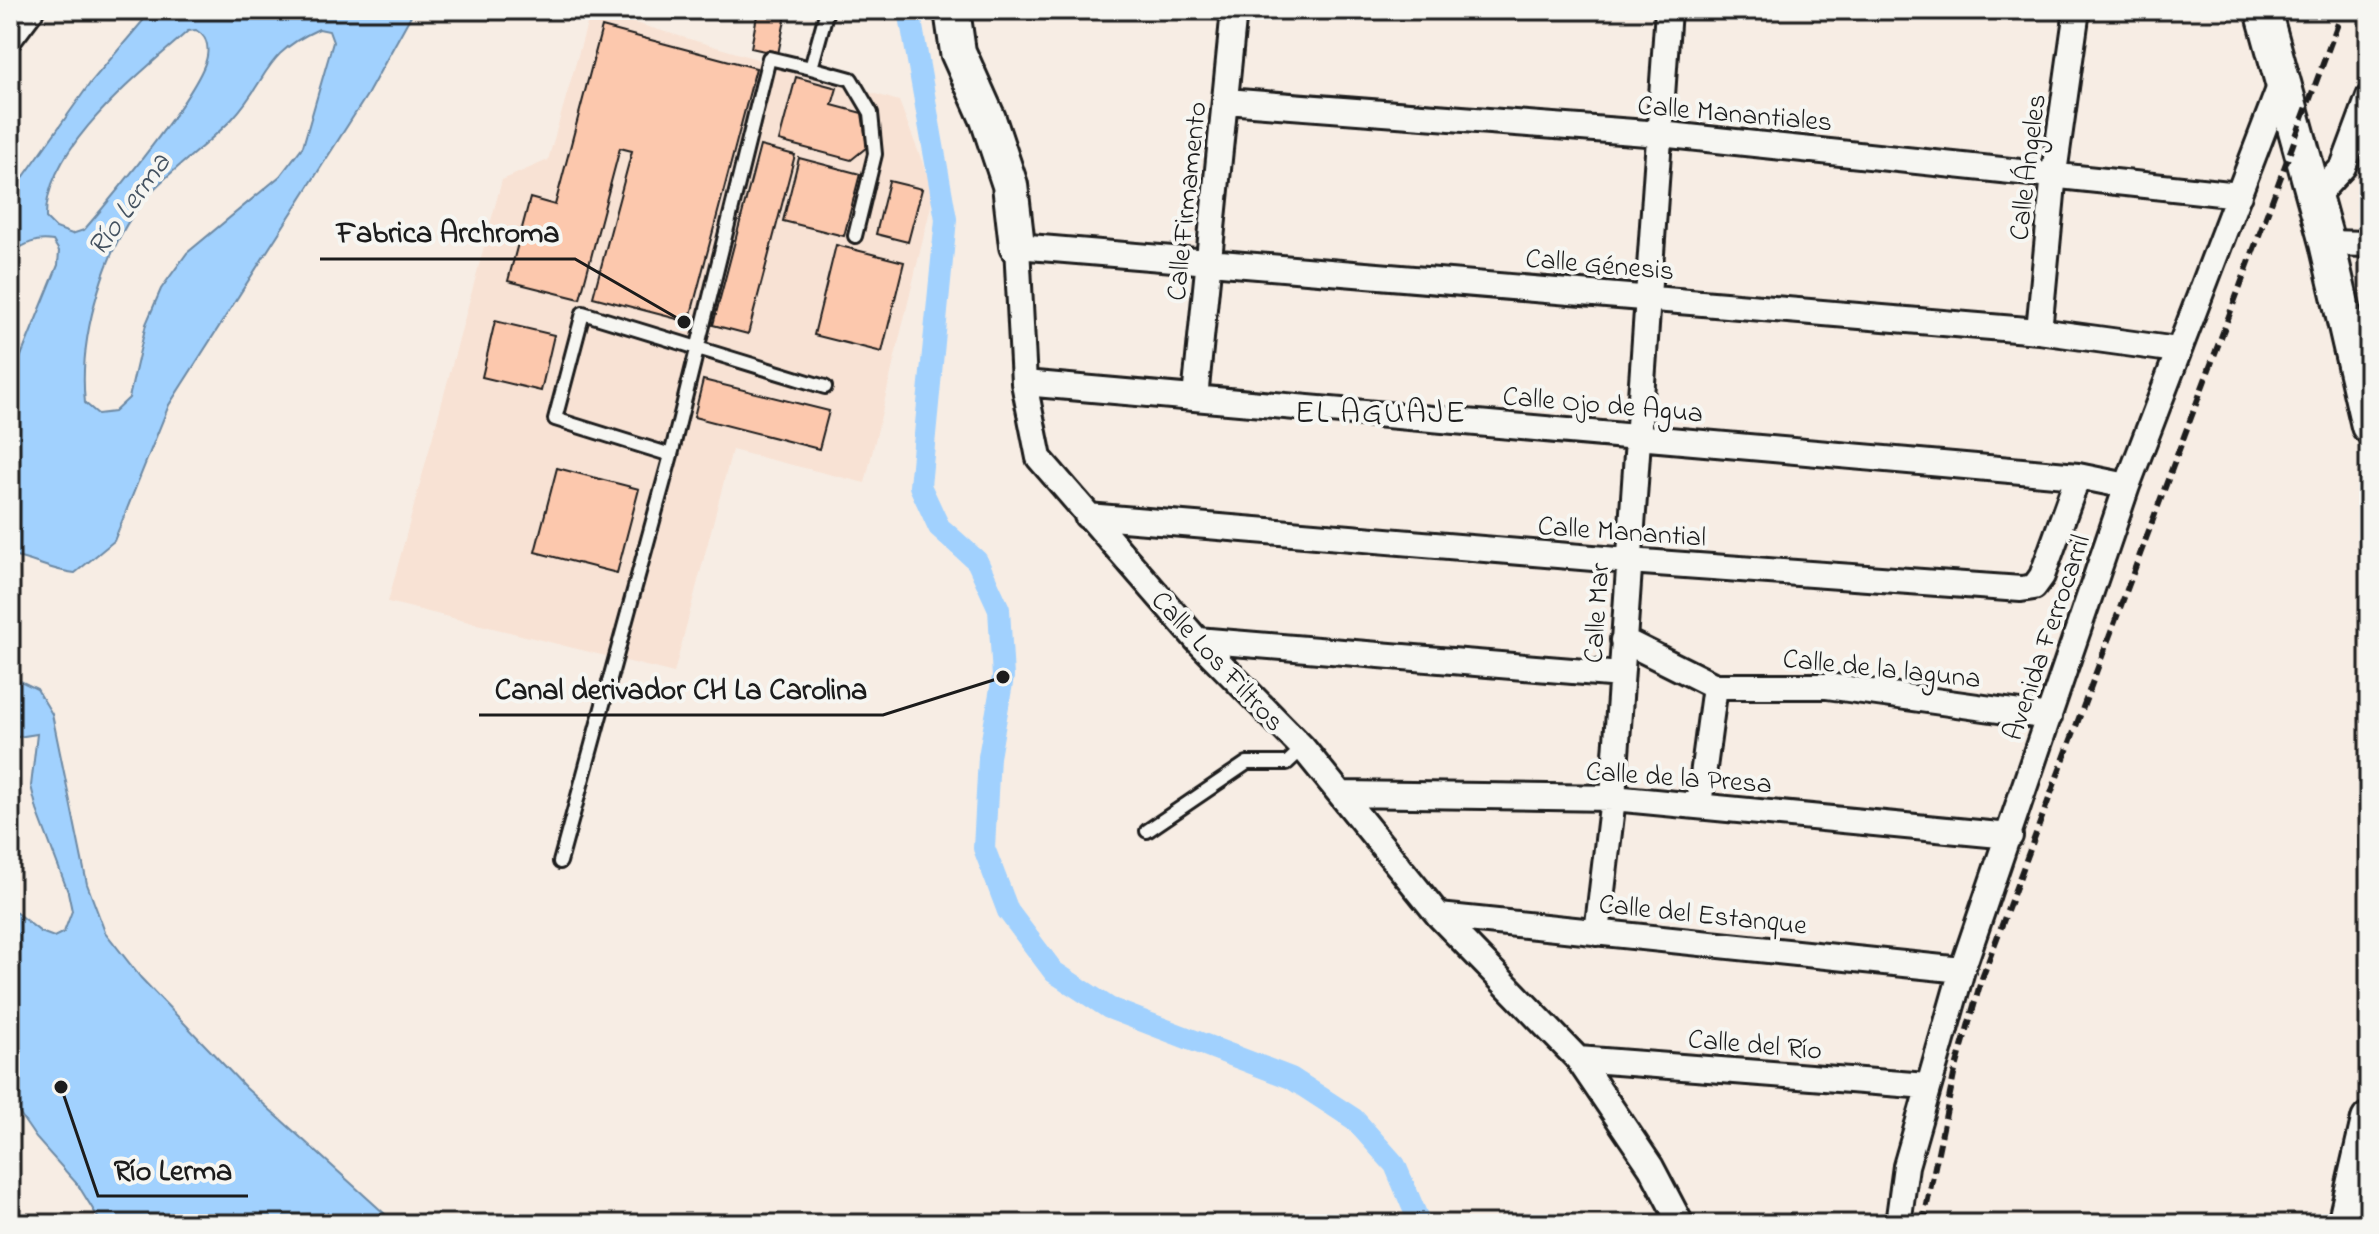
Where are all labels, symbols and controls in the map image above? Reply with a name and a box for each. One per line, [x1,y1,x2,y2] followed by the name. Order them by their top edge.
[1636,87,1834,144] street label: Calle Manantiales
[2000,92,2059,243] street label: Calle Ángeles
[1158,100,1219,303] street label: Calle Firmamento
[78,144,183,267] water label: Río Lerma
[320,205,575,259] callout: Fabrica Archroma
[335,213,559,257] text: Fabrica Archroma
[1523,240,1676,293] street label: Calle Génesis
[1501,377,1705,436] street label: Calle Ojo de Agua
[1295,391,1467,438] district label: EL AGUAJE
[1536,507,1707,560] street label: Calle Manantial
[1994,530,2103,747] street label: Avenida Ferrocarril
[1575,562,1622,665] street label: Calle Mar
[1140,582,1293,742] street label: Calle Los Filtros
[1781,640,1983,701] street label: Calle de la laguna
[479,661,883,715] callout: Canal derivador CH La Carolina
[495,670,867,714] text: Canal derivador CH La Carolina
[1584,753,1773,806] street label: Calle de la Presa
[1597,885,1809,948] street label: Calle del Estanque
[1686,1020,1823,1073] street label: Calle del Río
[98,1142,248,1196] callout: Río Lerma
[114,1151,232,1195] text: Río Lerma

